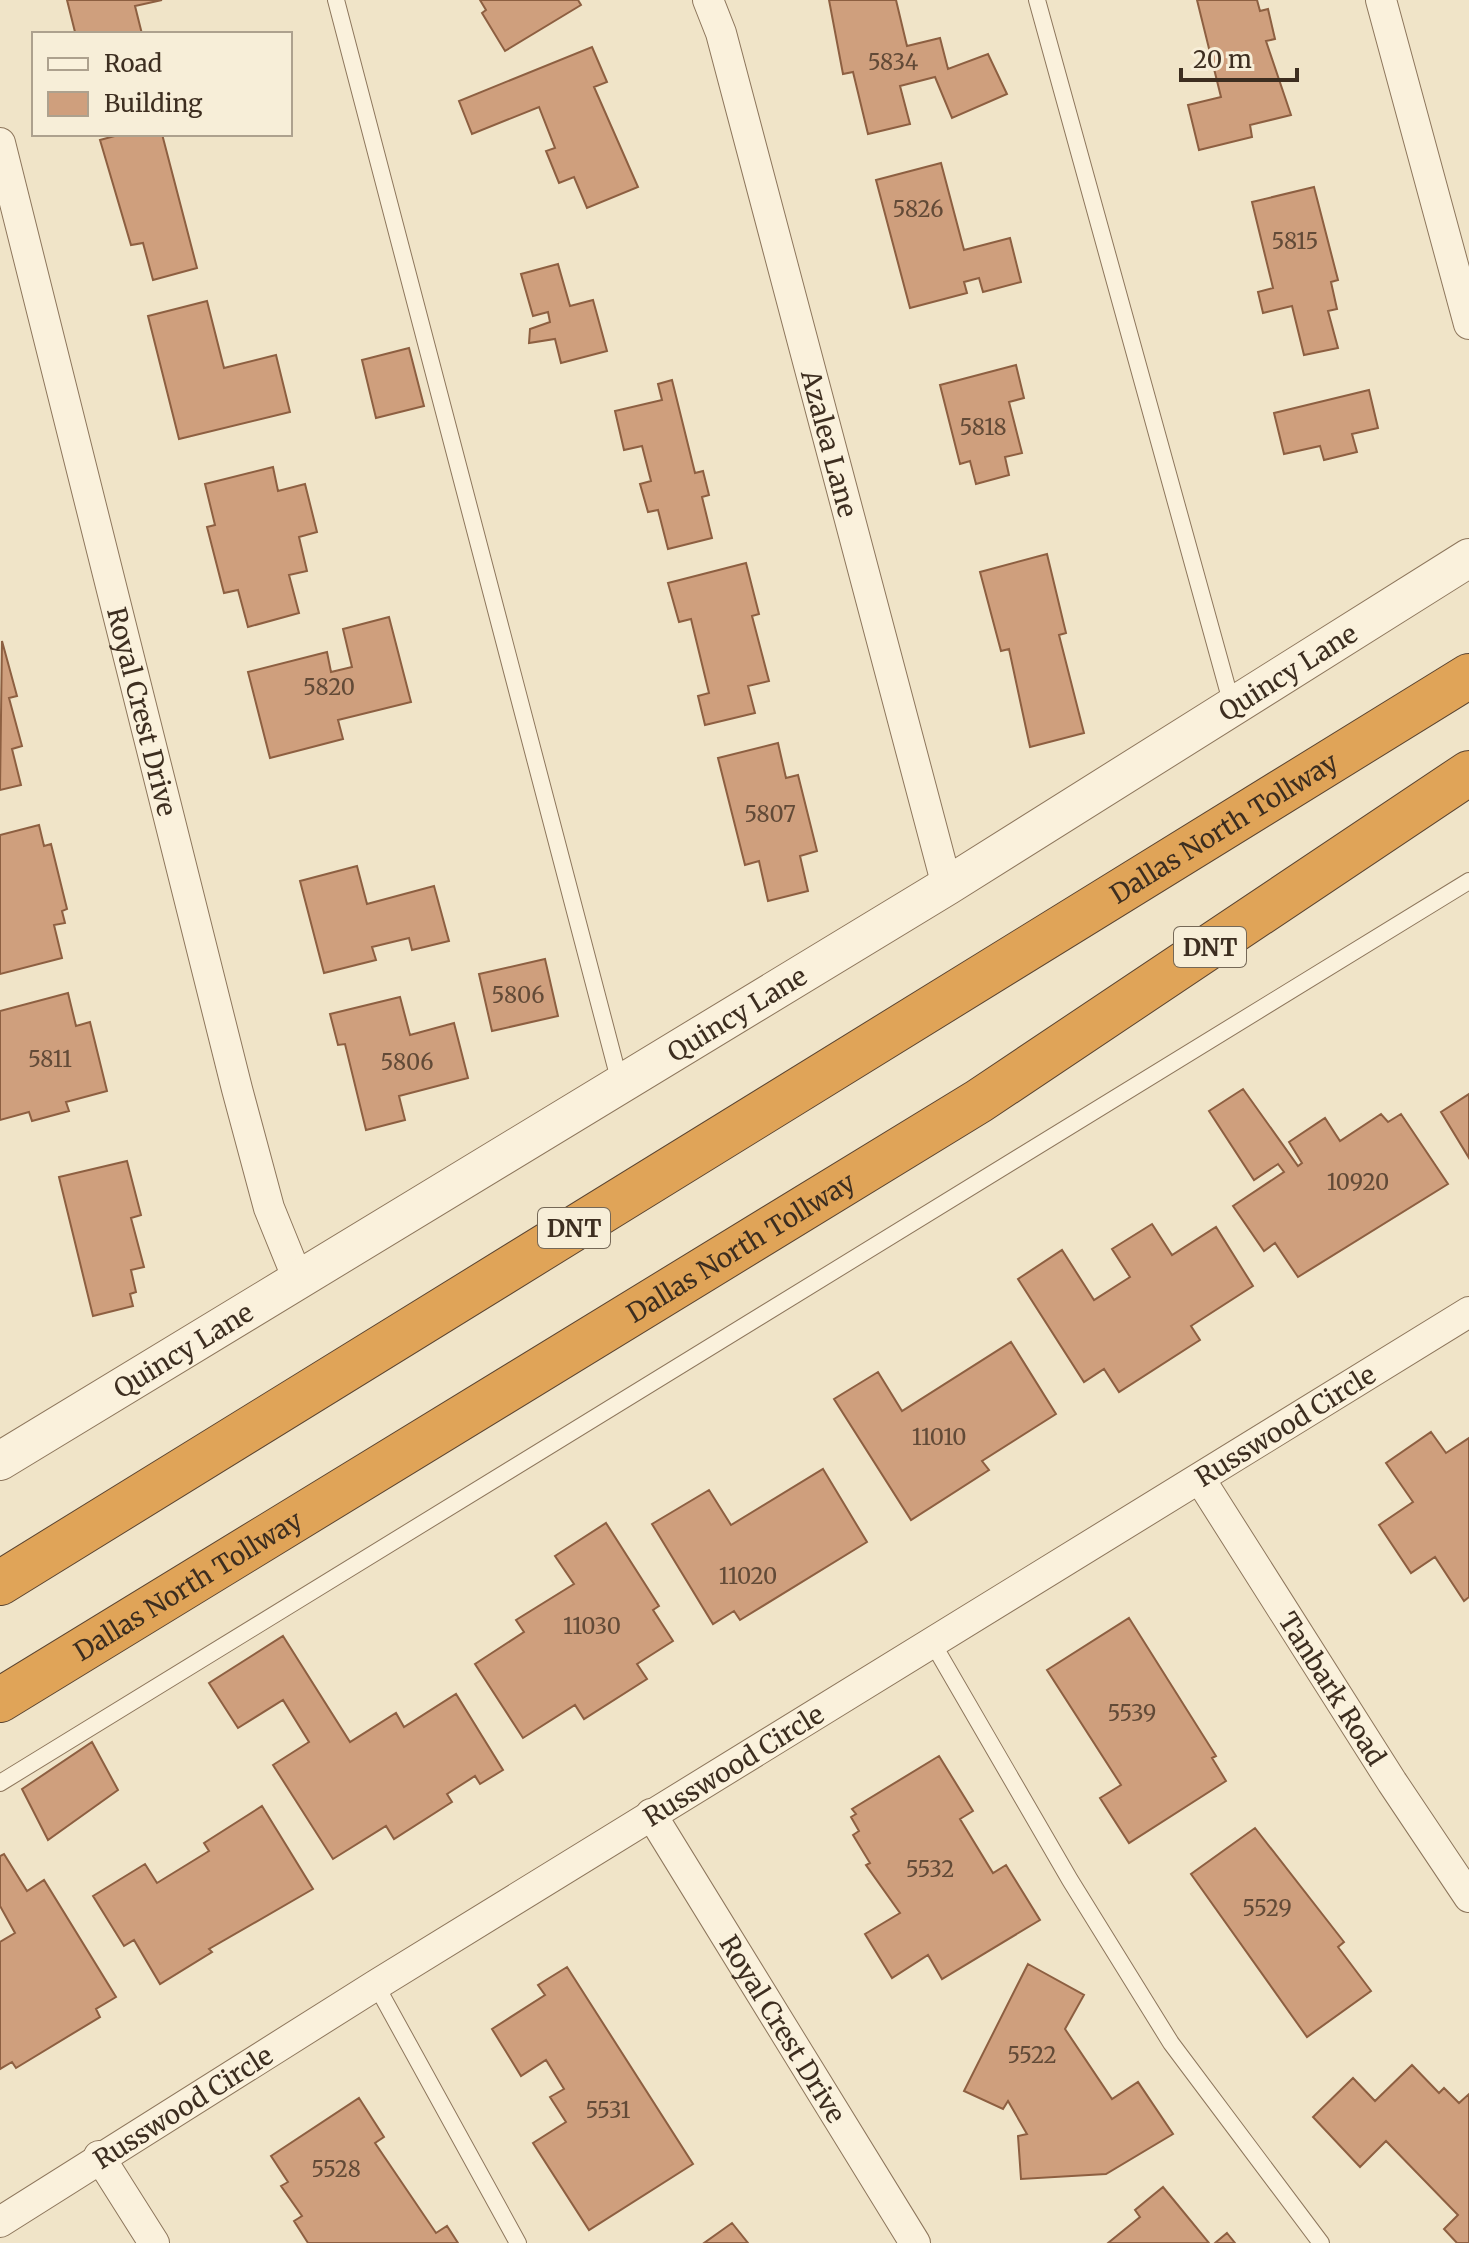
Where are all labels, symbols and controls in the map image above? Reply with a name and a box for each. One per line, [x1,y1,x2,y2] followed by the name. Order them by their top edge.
[32,32,292,136] legend
[1181,32,1297,82] scale bar
[1193,44,1252,75] text: 20 m
[104,48,162,79] text: Road
[868,48,919,76] house number: 5834
[104,88,203,119] text: Building
[893,195,943,223] house number: 5826
[1272,227,1318,255] house number: 5815
[794,365,865,521] street label: Azalea Lane
[959,413,1007,441] house number: 5818
[100,604,184,819] street label: Royal Crest Drive
[1212,616,1363,728] street label: Quincy Lane
[303,673,355,701] house number: 5820
[1104,744,1344,910] street label: Dallas North Tollway
[744,800,796,828] house number: 5807
[1174,927,1246,967] road number: DNT
[661,959,813,1069] street label: Quincy Lane
[492,981,544,1009] house number: 5806
[28,1045,72,1073] house number: 5811
[381,1048,433,1076] house number: 5806
[620,1164,861,1329] street label: Dallas North Tollway
[1327,1168,1389,1196] house number: 10920
[538,1208,610,1248] road number: DNT
[107,1295,259,1405] street label: Quincy Lane
[1189,1357,1381,1493] street label: Russwood Circle
[912,1423,966,1451] house number: 11010
[68,1502,309,1667] street label: Dallas North Tollway
[719,1562,777,1590] house number: 11020
[1272,1606,1394,1772] street label: Tanbark Road
[563,1612,621,1640] house number: 11030
[637,1697,829,1833] street label: Russwood Circle
[1108,1699,1156,1727] house number: 5539
[906,1855,954,1883] house number: 5532
[1242,1894,1292,1922] house number: 5529
[713,1929,853,2129] street label: Royal Crest Drive
[87,2038,278,2176] street label: Russwood Circle
[1007,2041,1057,2069] house number: 5522
[585,2096,631,2124] house number: 5531
[311,2155,361,2183] house number: 5528

